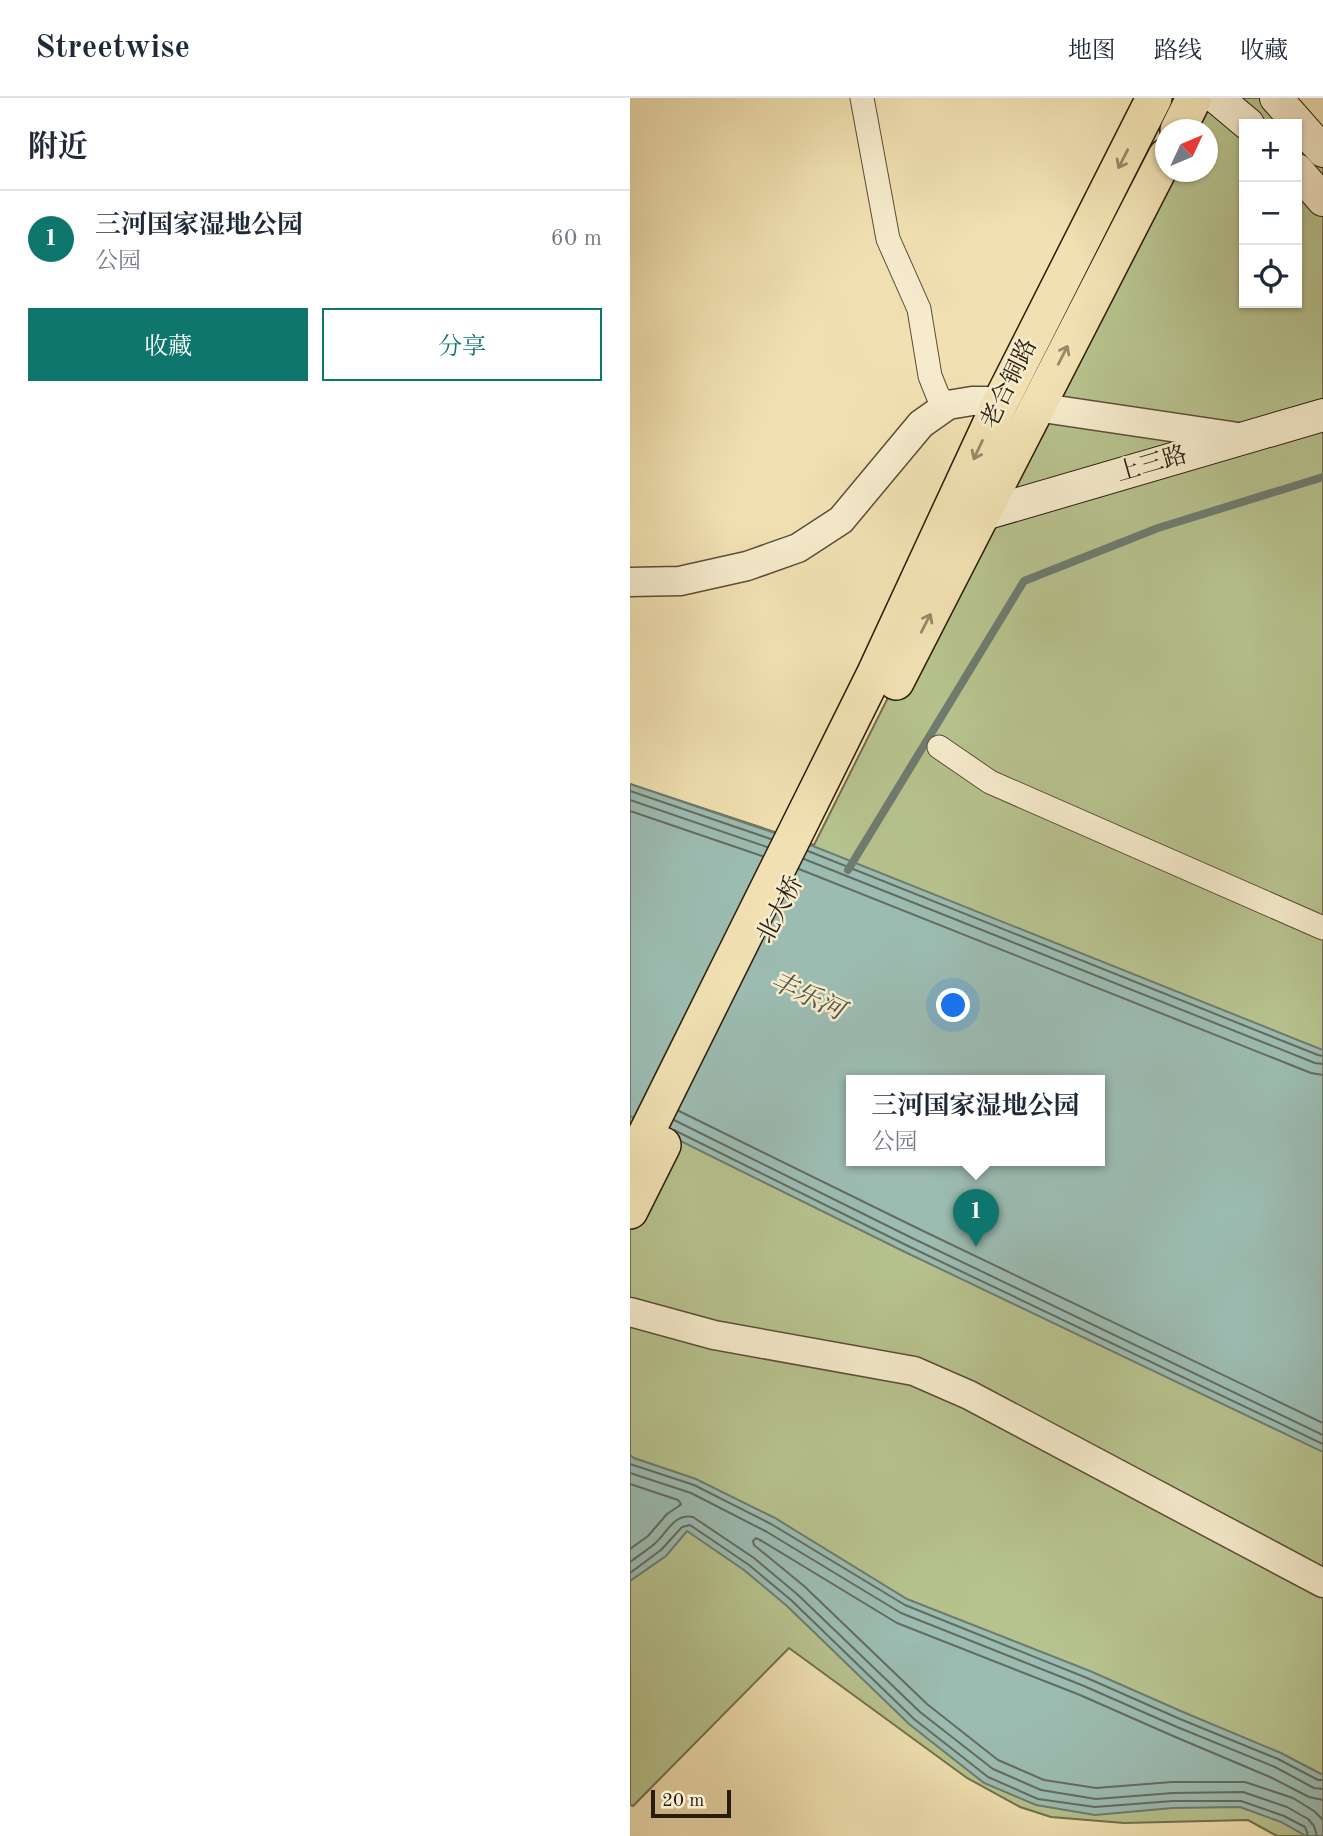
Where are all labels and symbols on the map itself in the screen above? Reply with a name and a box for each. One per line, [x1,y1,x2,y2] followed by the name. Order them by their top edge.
[1155,119,1218,182] north arrow
[1116,148,1130,169] one-way arrow
[975,334,1042,432] street label: 老合铜路
[1057,345,1071,366] one-way arrow
[971,439,984,460] one-way arrow
[1113,441,1190,486] street label: 上三路
[919,613,933,634] one-way arrow
[751,871,808,948] street label: 北大桥
[766,967,852,1027] water label: 丰乐河
[936,988,970,1022] your location
[953,1189,999,1247] pin: 1
[651,1787,732,1819] scale bar

